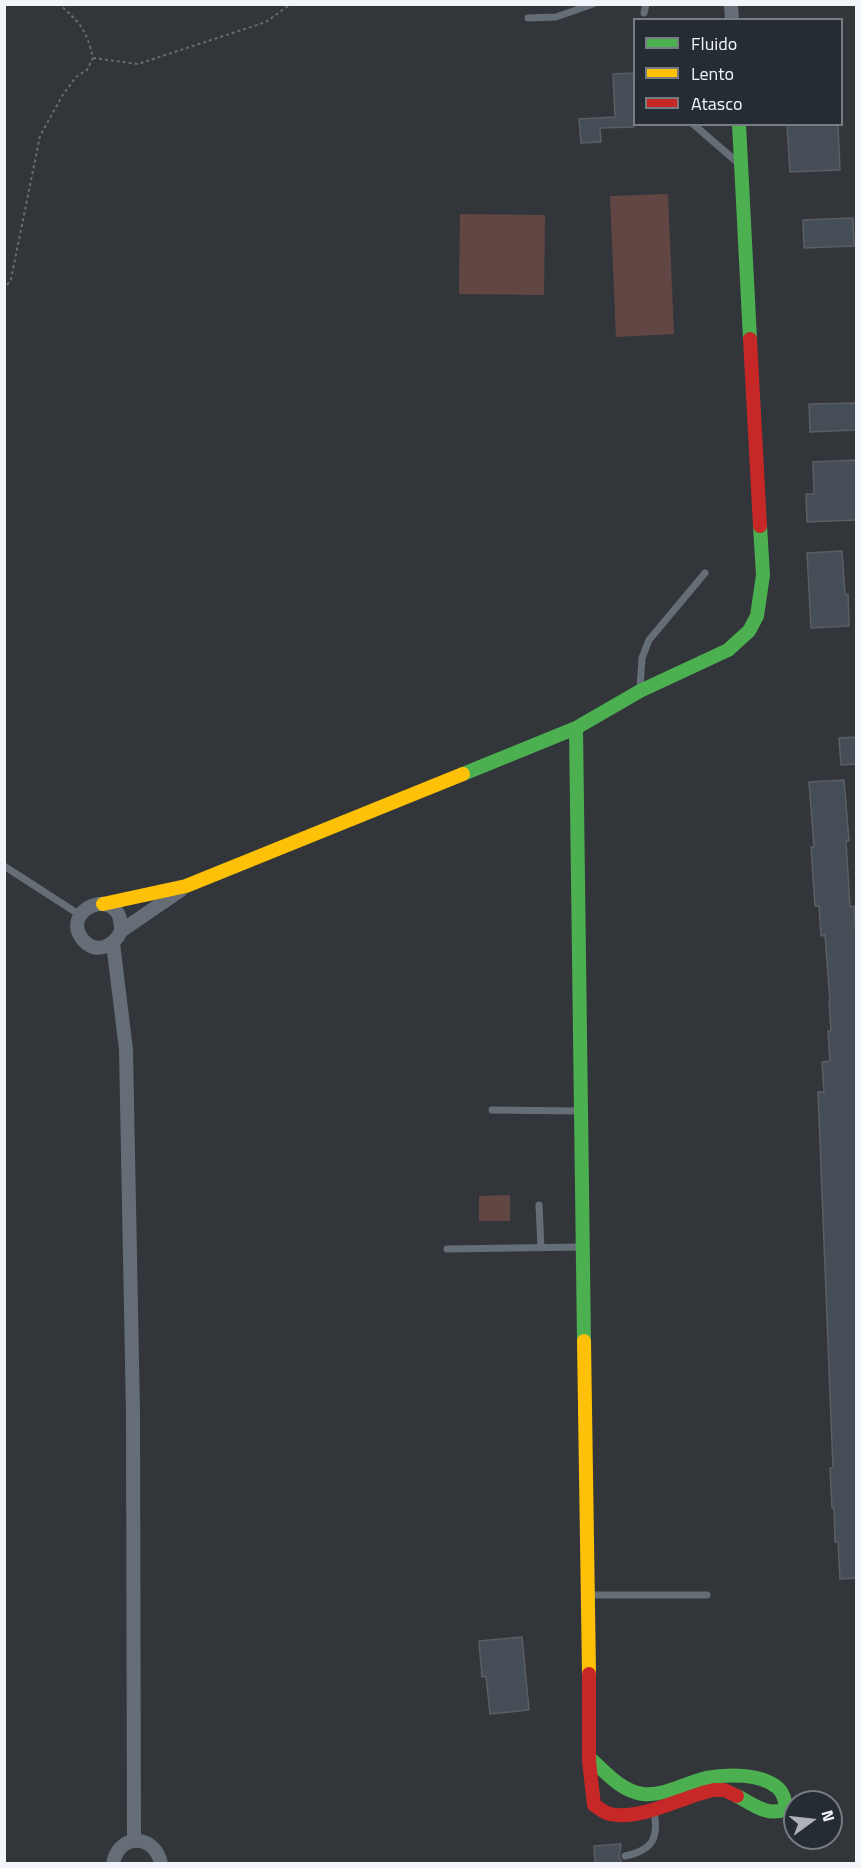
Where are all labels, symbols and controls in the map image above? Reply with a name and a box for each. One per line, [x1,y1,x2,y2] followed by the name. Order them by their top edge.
[633,18,843,126] legend
[691,30,737,57] text: Fluido
[691,60,734,87] text: Lento
[691,90,742,117] text: Atasco
[783,1790,843,1850] north arrow
[815,1807,841,1824] text: N

